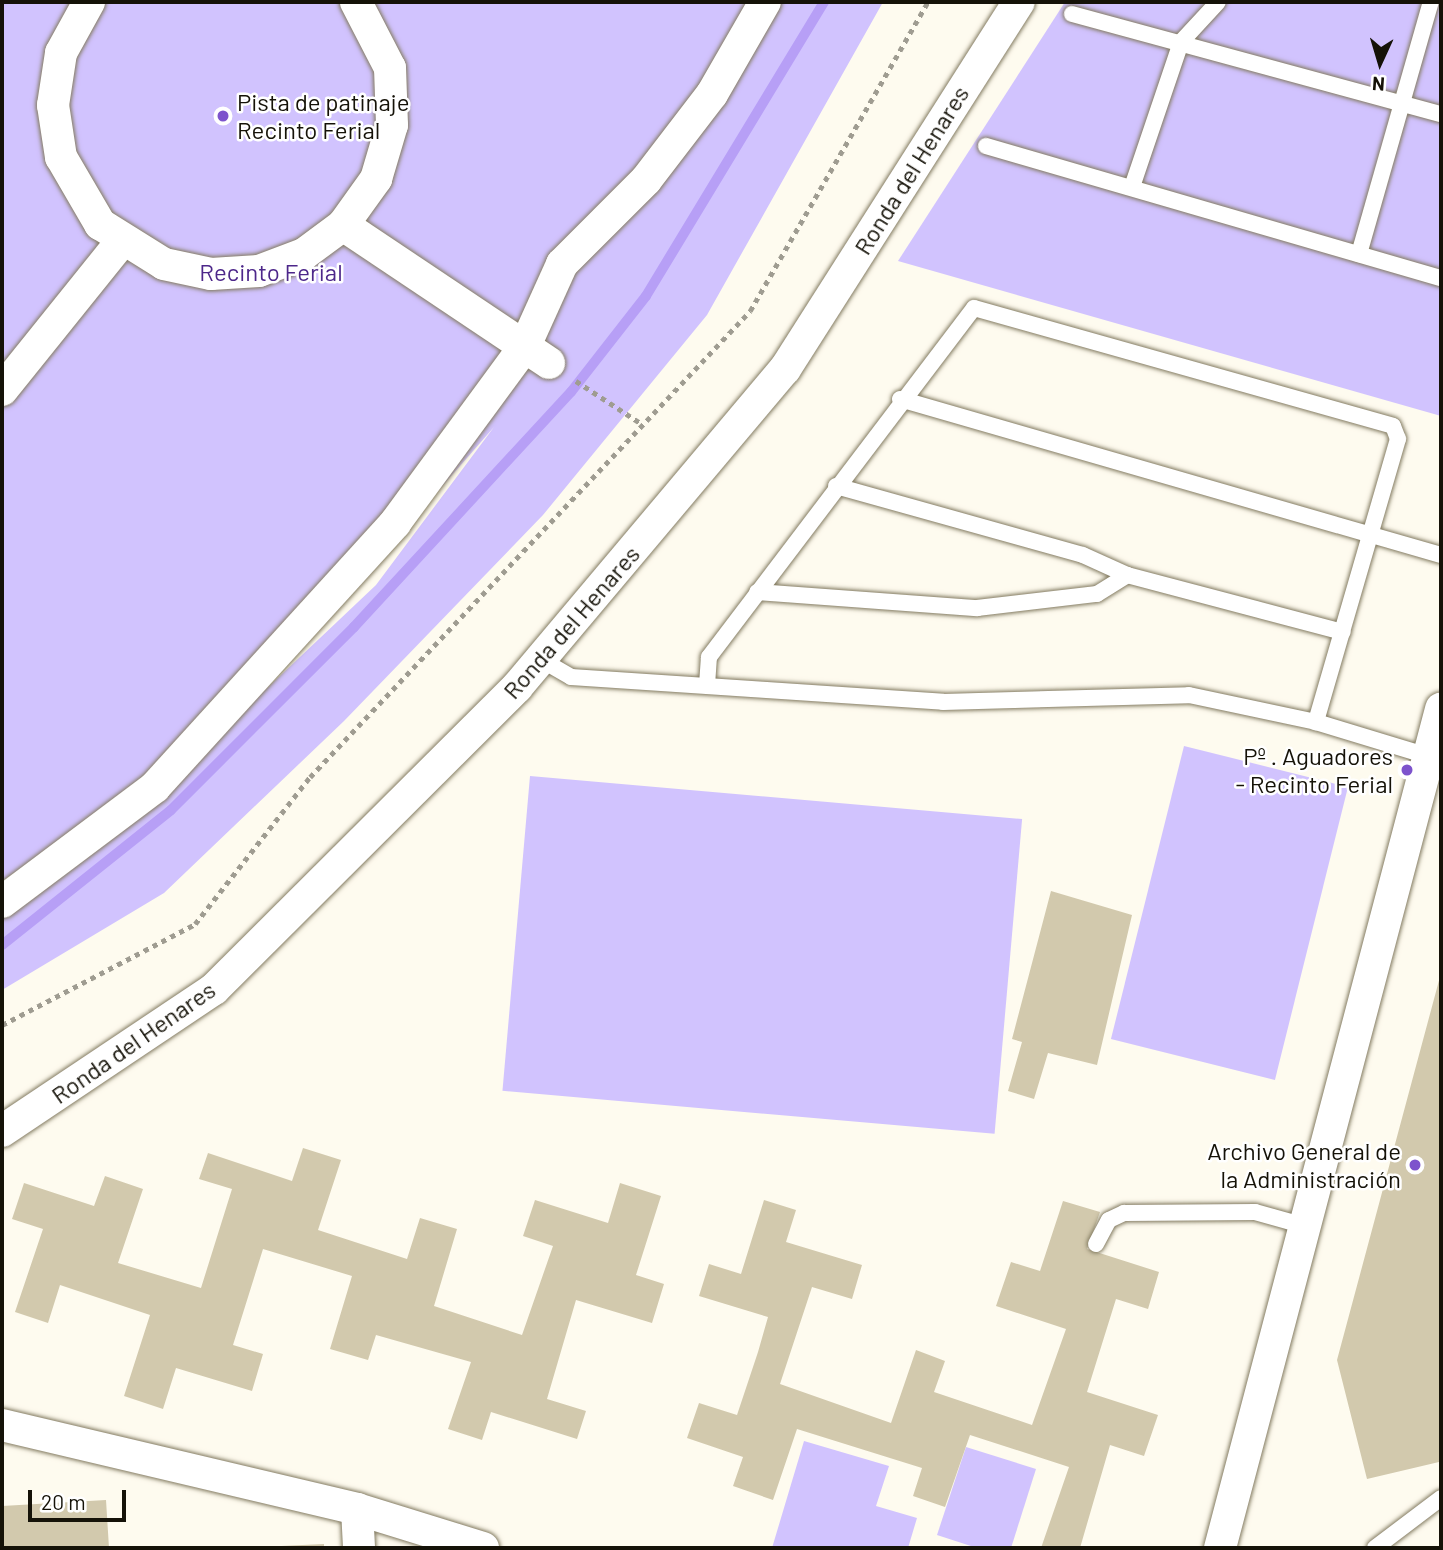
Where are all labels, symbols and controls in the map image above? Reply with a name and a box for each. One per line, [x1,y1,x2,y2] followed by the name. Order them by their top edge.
[1345,28,1415,98] north arrow
[1371,73,1386,96] text: N
[848,80,974,260] street label: Ronda del Henares
[237,88,409,144] place label: Pista de patinaje Recinto Ferial
[215,108,231,124] marker: Pista de patinaje Recinto Ferial
[199,258,343,286] park label: Recinto Ferial
[497,540,645,704] street label: Ronda del Henares
[1235,742,1393,798] place label: Pº . Aguadores - Recinto Ferial
[1399,762,1415,778] marker: Pº . Aguadores - Recinto Ferial
[46,975,220,1109] street label: Ronda del Henares
[1207,1137,1401,1193] place label: Archivo General de la Administración
[1407,1157,1423,1173] marker: Archivo General de la Administración
[32,1476,130,1520] scale bar
[41,1489,86,1514] text: 20 m

